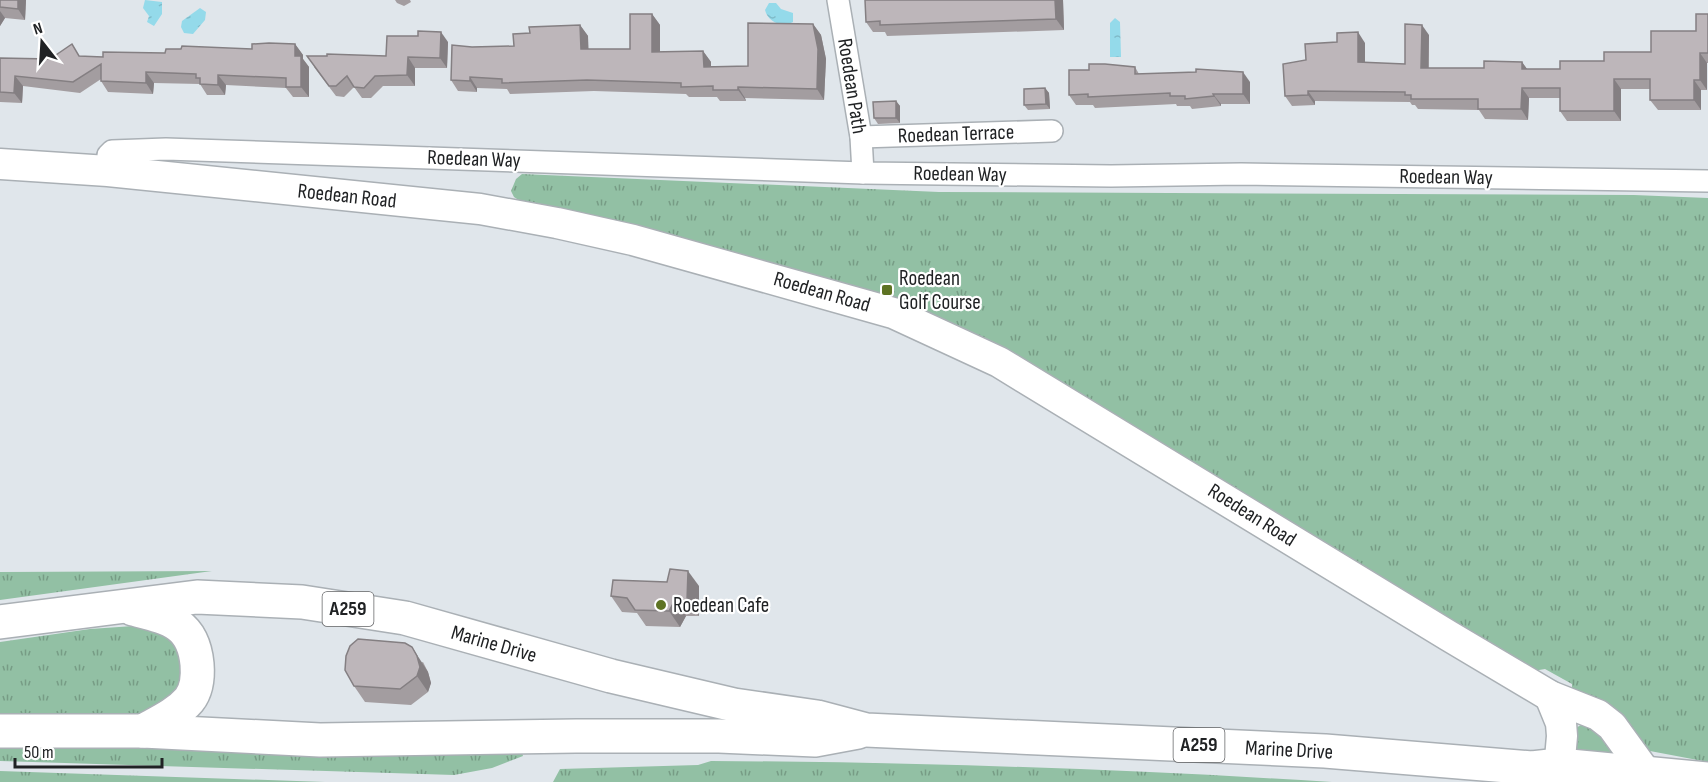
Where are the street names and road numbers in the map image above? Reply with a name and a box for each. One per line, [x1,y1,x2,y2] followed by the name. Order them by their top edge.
[832,36,872,136] street label: Roedean Path
[897,119,1015,149] street label: Roedean Terrace
[427,145,521,173] street label: Roedean Way
[913,161,1007,187] street label: Roedean Way
[1399,164,1493,190] street label: Roedean Way
[296,178,398,214] street label: Roedean Road
[771,266,873,318] street label: Roedean Road
[1203,478,1301,552] street label: Roedean Road
[322,592,374,626] road number: A259
[448,620,540,668] street label: Marine Drive
[1174,728,1224,762] road number: A259
[1244,735,1334,765] street label: Marine Drive

